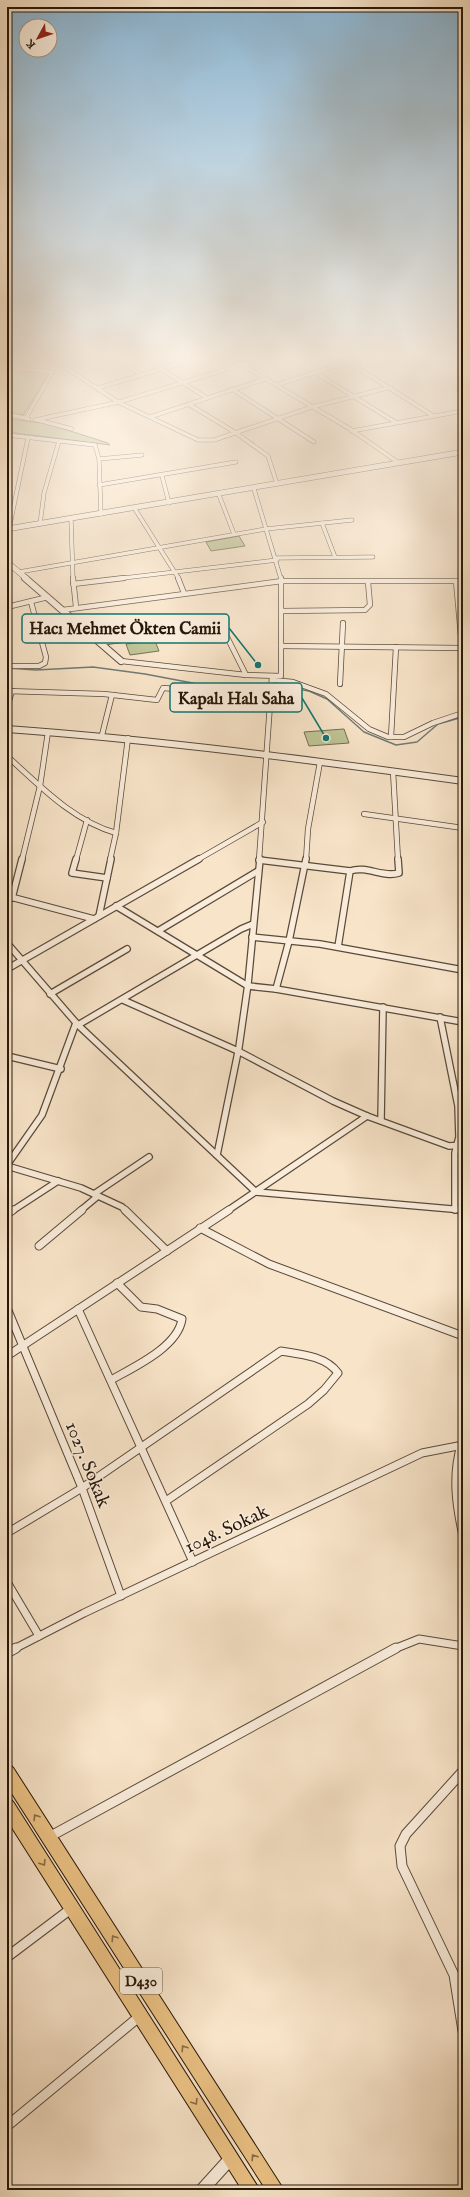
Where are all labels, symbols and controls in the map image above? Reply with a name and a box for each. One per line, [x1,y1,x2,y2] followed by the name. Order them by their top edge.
[18,18,58,58] north arrow
[23,35,39,51] text: K
[22,614,229,643] callout: Hacı Mehmet Ökten Camii
[29,618,221,640] text: Hacı Mehmet Ökten Camii
[170,683,302,712] callout: Kapalı Halı Saha
[178,689,295,710] text: Kapalı Halı Saha
[59,1418,116,1512] street label: 1027. Sokak
[181,1500,273,1560] street label: 1048. Sokak
[33,1814,41,1821] one-way arrow
[38,1858,45,1865] one-way arrow
[111,1935,118,1942] one-way arrow
[120,1968,162,1994] road number: D430
[181,2045,189,2052] one-way arrow
[191,2098,198,2105] one-way arrow
[251,2154,259,2161] one-way arrow

